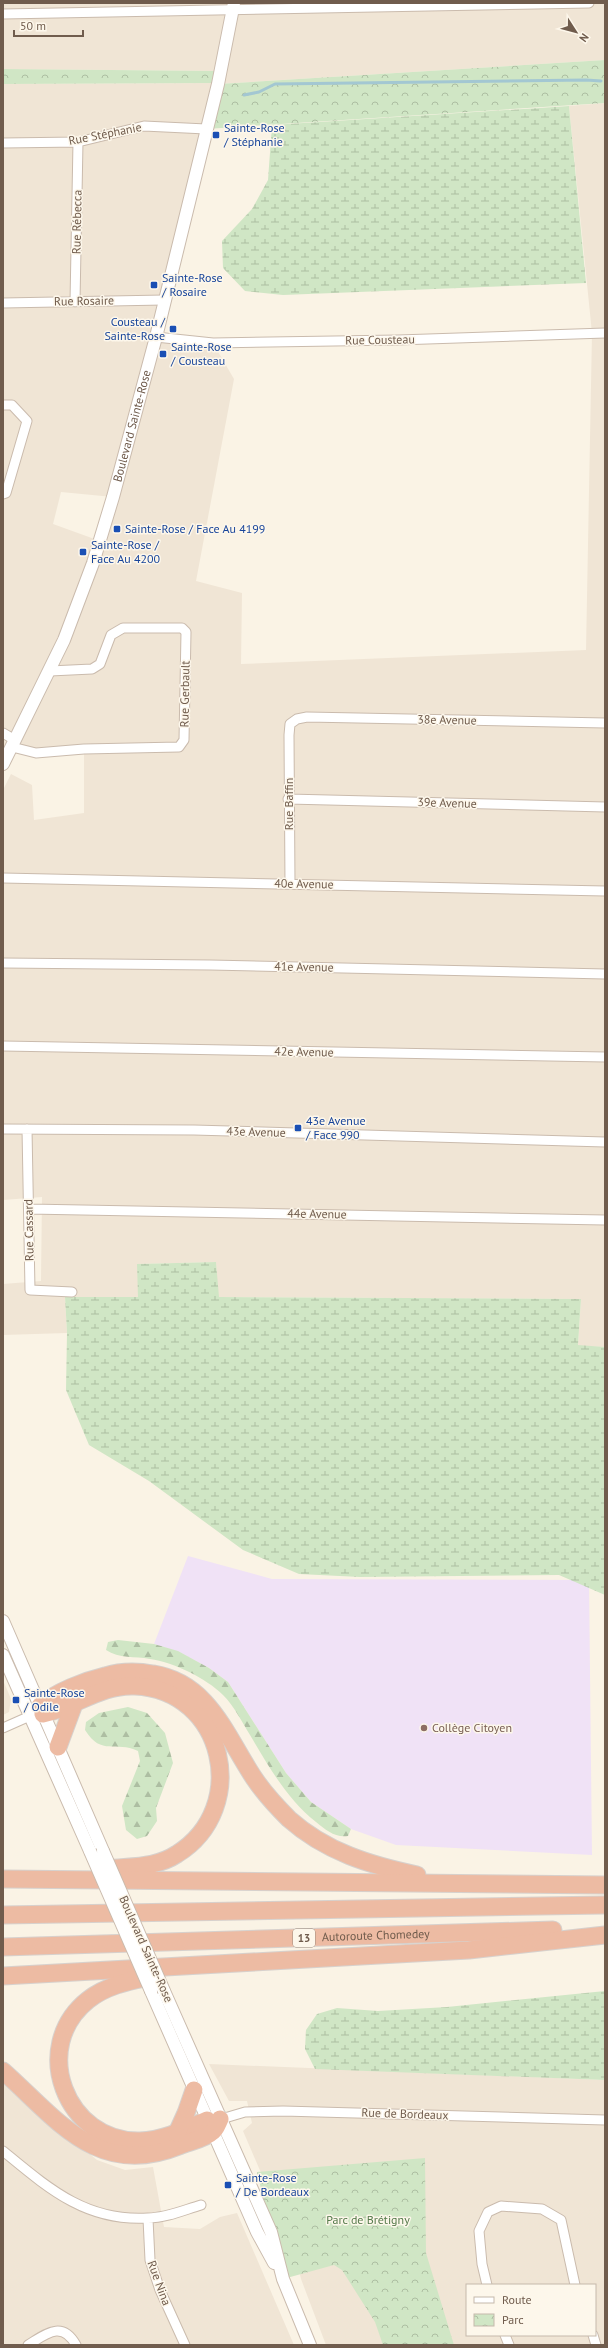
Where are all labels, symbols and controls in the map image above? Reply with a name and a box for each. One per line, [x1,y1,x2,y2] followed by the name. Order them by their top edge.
[14,12,83,38] scale bar
[556,12,596,52] north arrow
[20,18,46,33] text: 50 m
[576,31,592,45] text: N
[67,119,143,148] street label: Rue Stéphanie
[223,120,285,149] place label: Sainte-Rose / Stéphanie
[211,130,221,140] marker: Sainte-Rose / Stéphanie
[68,190,85,254] street label: Rue Rébecca
[161,270,223,299] place label: Sainte-Rose / Rosaire
[149,280,159,290] marker: Sainte-Rose / Rosaire
[54,292,114,309] street label: Rue Rosaire
[104,314,166,343] place label: Cousteau / Sainte-Rose
[168,324,178,334] marker: Cousteau / Sainte-Rose
[345,331,415,348] street label: Rue Cousteau
[170,339,232,368] place label: Sainte-Rose / Cousteau
[158,349,168,359] marker: Sainte-Rose / Cousteau
[109,368,154,484] street label: Boulevard Sainte-Rose
[125,521,265,536] place label: Sainte-Rose / Face Au 4199
[112,524,122,534] marker: Sainte-Rose / Face Au 4199
[91,537,161,566] place label: Sainte-Rose / Face Au 4200
[78,547,88,557] marker: Sainte-Rose / Face Au 4200
[176,660,193,728] street label: Rue Gerbault
[417,711,477,728] street label: 38e Avenue
[281,778,296,830] street label: Rue Baffin
[417,794,477,811] street label: 39e Avenue
[274,875,334,892] street label: 40e Avenue
[274,958,334,975] street label: 41e Avenue
[274,1043,334,1060] street label: 42e Avenue
[305,1113,365,1142] place label: 43e Avenue / Face 990
[226,1123,286,1140] street label: 43e Avenue
[293,1123,303,1133] marker: 43e Avenue / Face 990
[20,1199,37,1261] street label: Rue Cassard
[287,1205,347,1222] street label: 44e Avenue
[23,1685,85,1714] place label: Sainte-Rose / Odile
[11,1695,21,1705] marker: Sainte-Rose / Odile
[432,1720,512,1735] place label: Collège Citoyen
[419,1723,429,1733] marker: Collège Citoyen
[116,1893,177,2005] street label: Boulevard Sainte-Rose
[322,1926,430,1944] street label: Autoroute Chomedey
[293,1929,315,1947] road number: 13
[361,2104,449,2123] street label: Rue de Bordeaux
[235,2170,309,2199] place label: Sainte-Rose / De Bordeaux
[223,2180,233,2190] marker: Sainte-Rose / De Bordeaux
[326,2212,410,2227] park label: Parc de Brétigny
[144,2258,175,2307] street label: Rue Nina
[466,2284,596,2336] legend
[502,2292,532,2307] text: Route
[502,2312,524,2327] text: Parc

